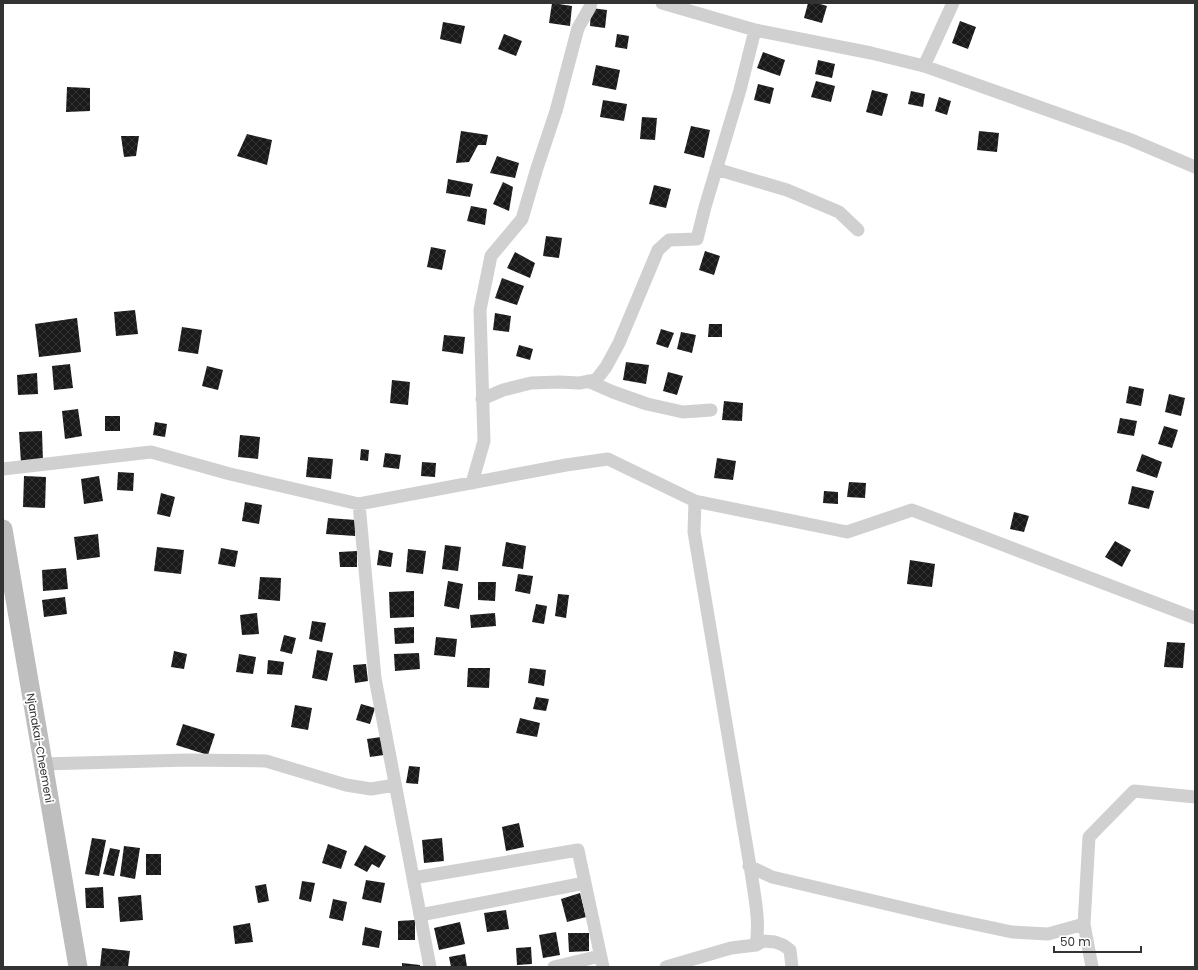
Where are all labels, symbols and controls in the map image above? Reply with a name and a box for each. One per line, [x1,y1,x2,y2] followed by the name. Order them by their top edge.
[22,692,58,804] street label: Njanakai-Cheemeni
[1054,928,1141,954] scale bar
[1060,933,1091,950] text: 50 m

